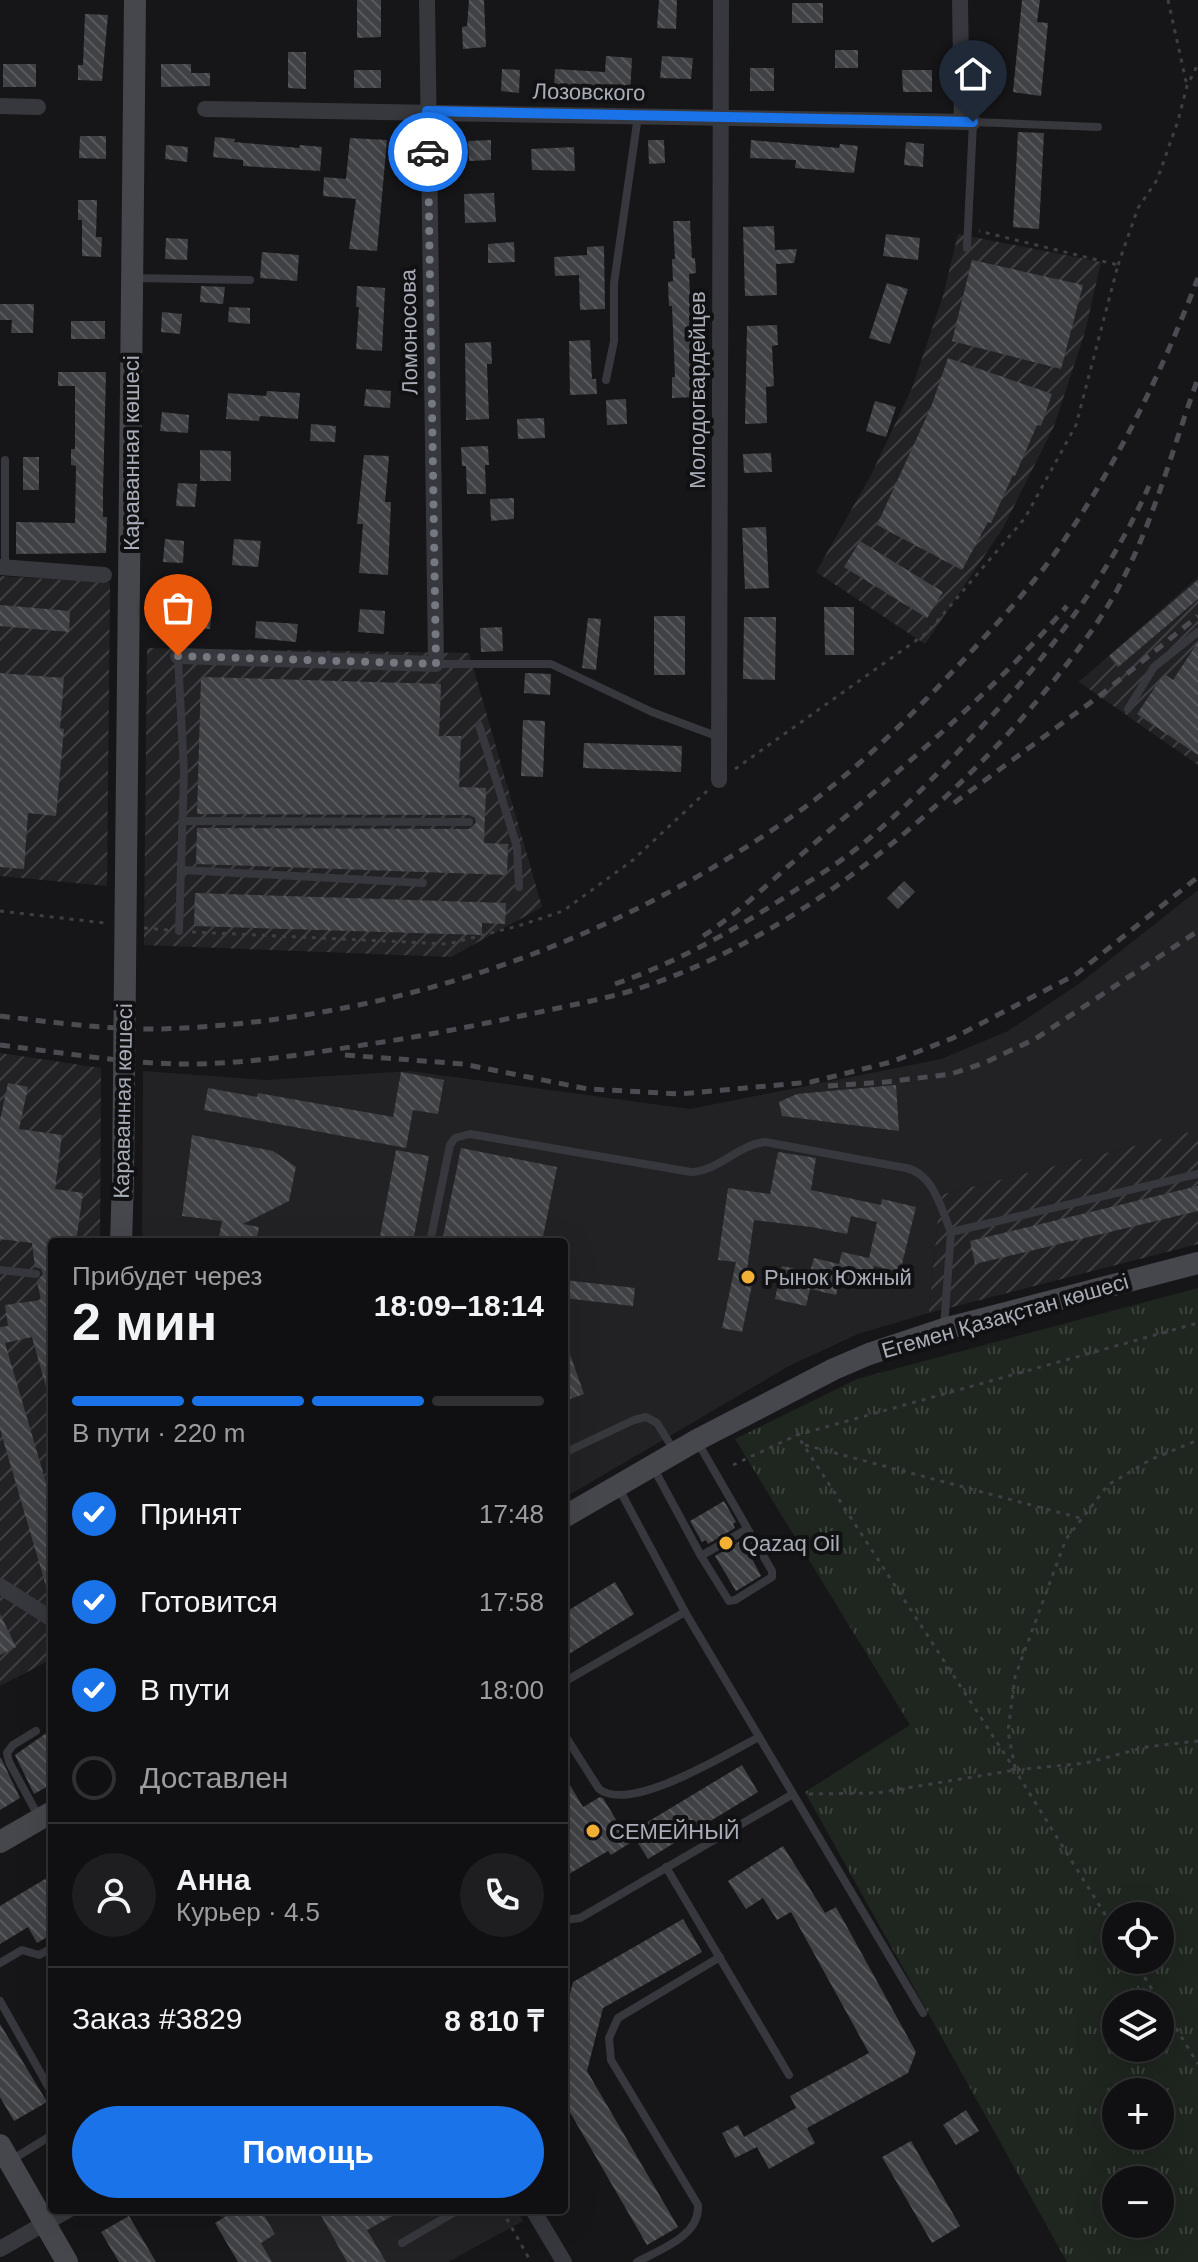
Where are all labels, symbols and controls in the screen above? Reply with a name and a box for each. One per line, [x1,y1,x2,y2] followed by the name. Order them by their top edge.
[939,40,1007,122] pin
[951,52,995,96] icon: home
[532,79,646,105] street label: Лозовского
[388,112,468,192] courier
[406,130,450,174] icon: car
[395,268,423,395] street label: Ломоносова
[685,291,710,489] street label: Молодогвардейцев
[119,355,144,551] street label: Караванная көшесі
[144,574,212,656] pin
[156,586,200,630] icon: bag
[109,1003,137,1199] street label: Караванная көшесі
[72,1261,262,1291] text: Прибудет через
[764,1265,912,1290] place label: Рынок Южный
[739,1268,757,1286] marker: Рынок Южный
[879,1269,1131,1363] street label: Егемен Қазақстан көшесі
[374,1289,544,1322] text: 18:09–18:14
[72,1293,217,1351] text: 2 мин
[72,1418,245,1448] text: В пути · 220 m
[72,1492,116,1536] icon: check
[140,1497,242,1530] text: Принят
[479,1499,544,1529] text: 17:48
[742,1531,840,1556] place label: Qazaq Oil
[717,1534,735,1552] marker: Qazaq Oil
[72,1580,116,1624] icon: check
[140,1585,278,1618] text: Готовится
[479,1587,544,1617] text: 17:58
[72,1668,116,1712] icon: check
[140,1673,230,1706] text: В пути
[479,1675,544,1705] text: 18:00
[140,1761,288,1794] text: Доставлен
[609,1819,740,1844] place label: СЕМЕЙНЫЙ
[584,1822,602,1840] marker: СЕМЕЙНЫЙ
[72,1853,156,1937] button: person
[460,1853,544,1937] button: phone
[176,1863,251,1896] text: Анна
[176,1897,320,1927] text: Курьер · 4.5
[1102,1902,1174,2238] map controls
[1102,1902,1174,1974] button: locate
[1102,1990,1174,2062] button: layers
[72,2002,242,2035] text: Заказ #3829
[444,2004,544,2037] text: 8 810 ₸
[1102,2078,1174,2150] button: +
[72,2106,544,2198] button: Помощь
[1102,2166,1174,2238] button: −

